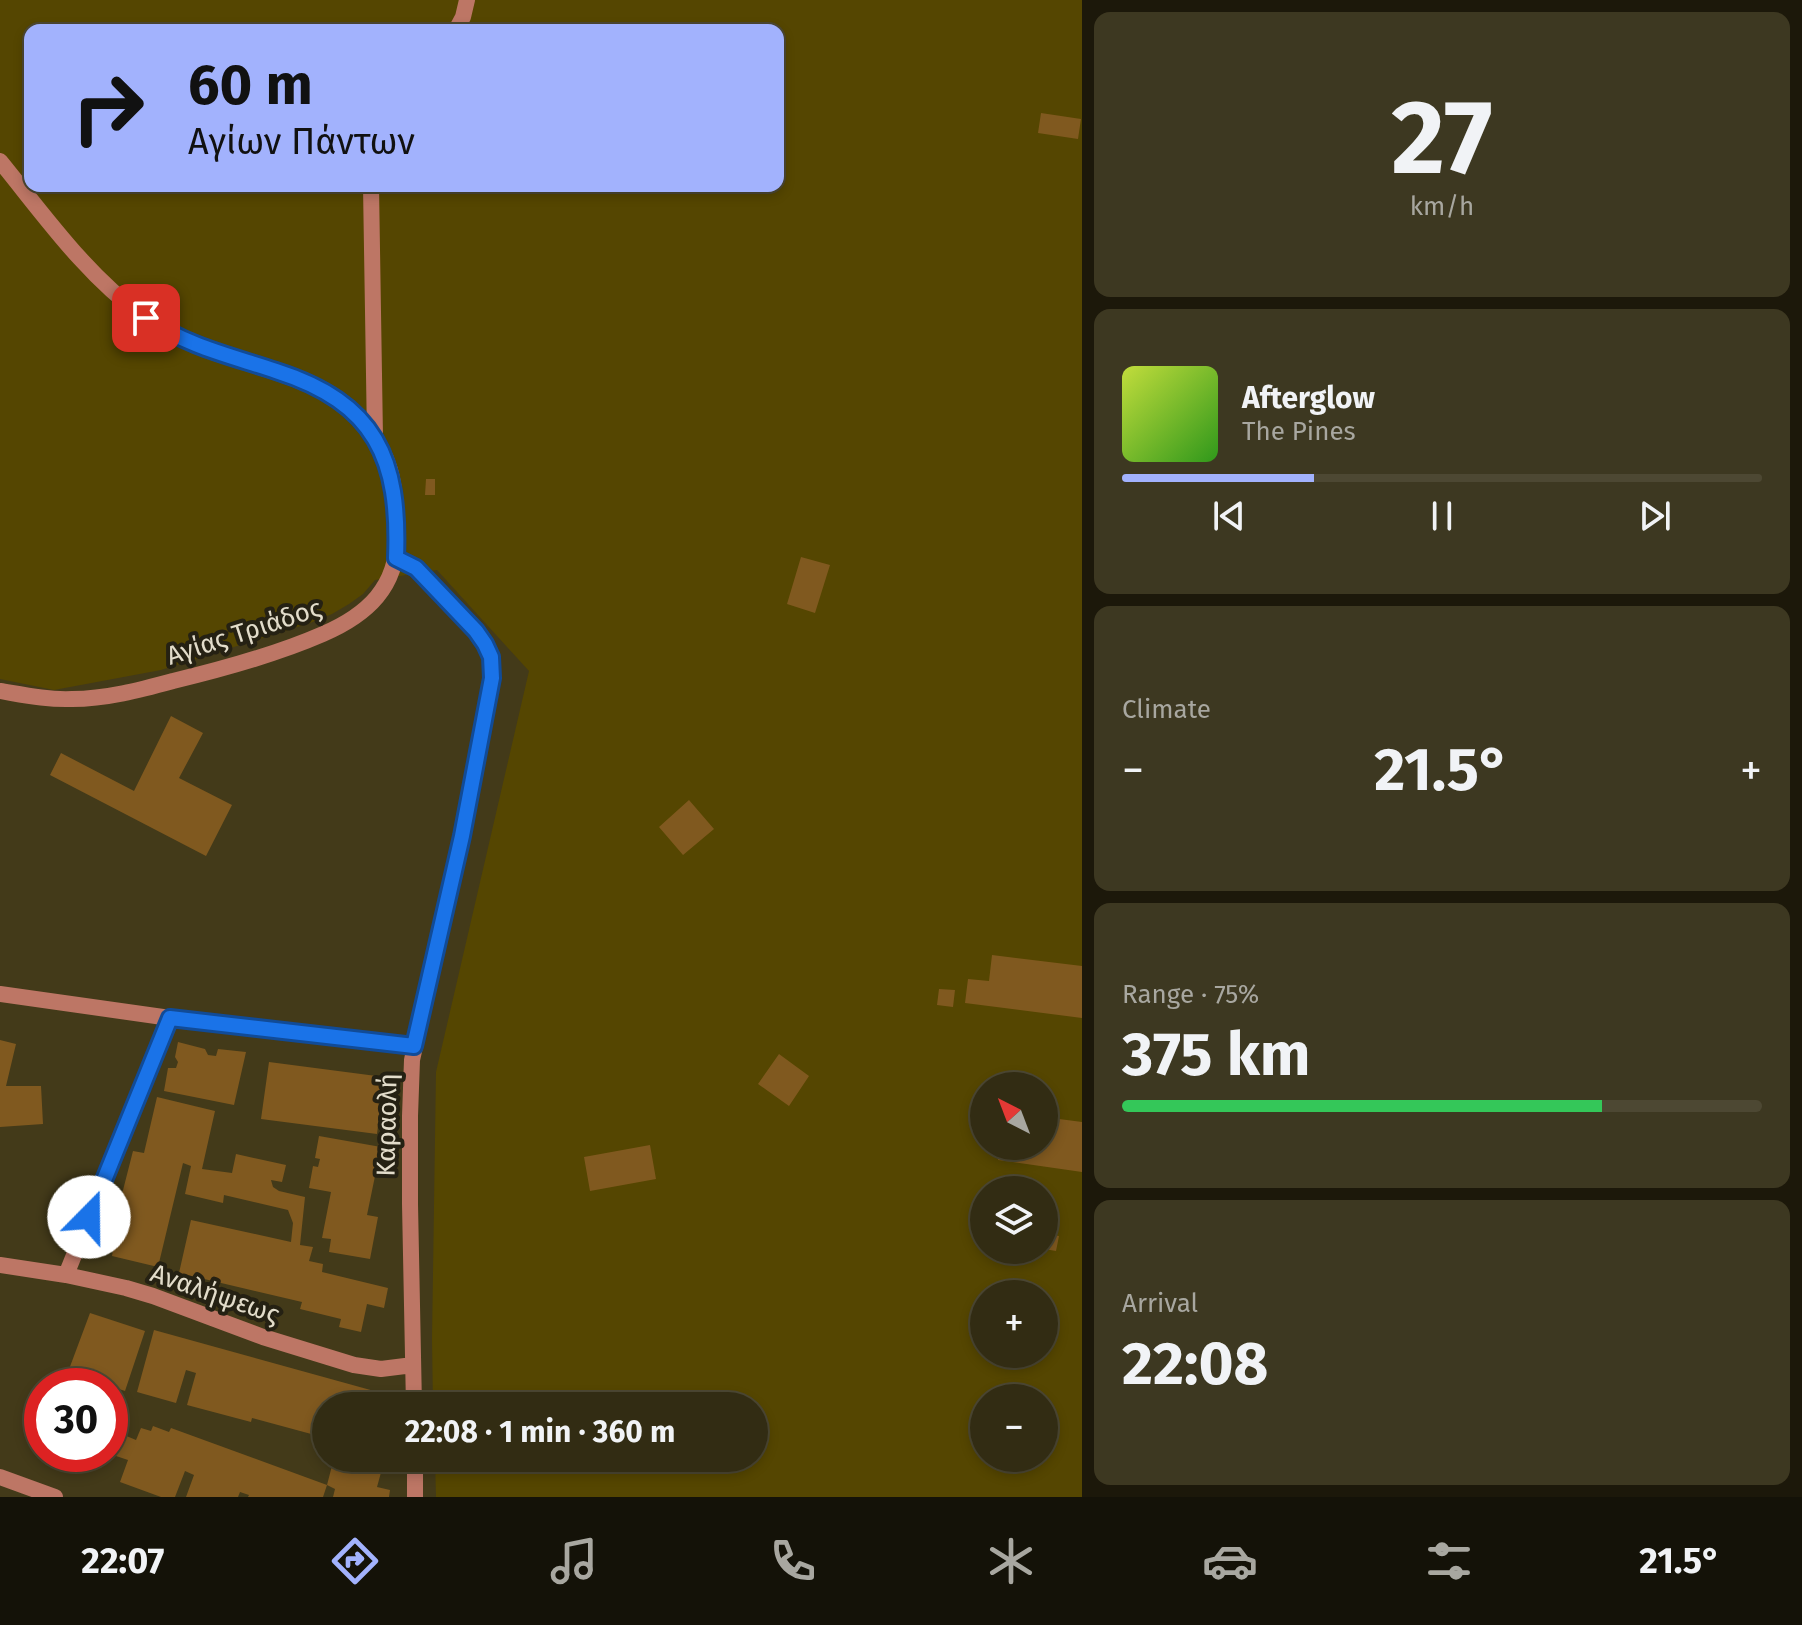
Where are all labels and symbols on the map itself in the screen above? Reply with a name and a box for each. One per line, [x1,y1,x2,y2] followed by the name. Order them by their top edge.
[112,284,180,352] pin
[163,592,325,672] street label: Αγίας Τριάδος
[970,1072,1058,1160] north arrow
[371,1073,403,1177] street label: Καραολή
[47,1175,131,1259] position arrow
[147,1257,283,1331] street label: Αναλήψεως
[24,1368,128,1472] speed limit sign: 30

